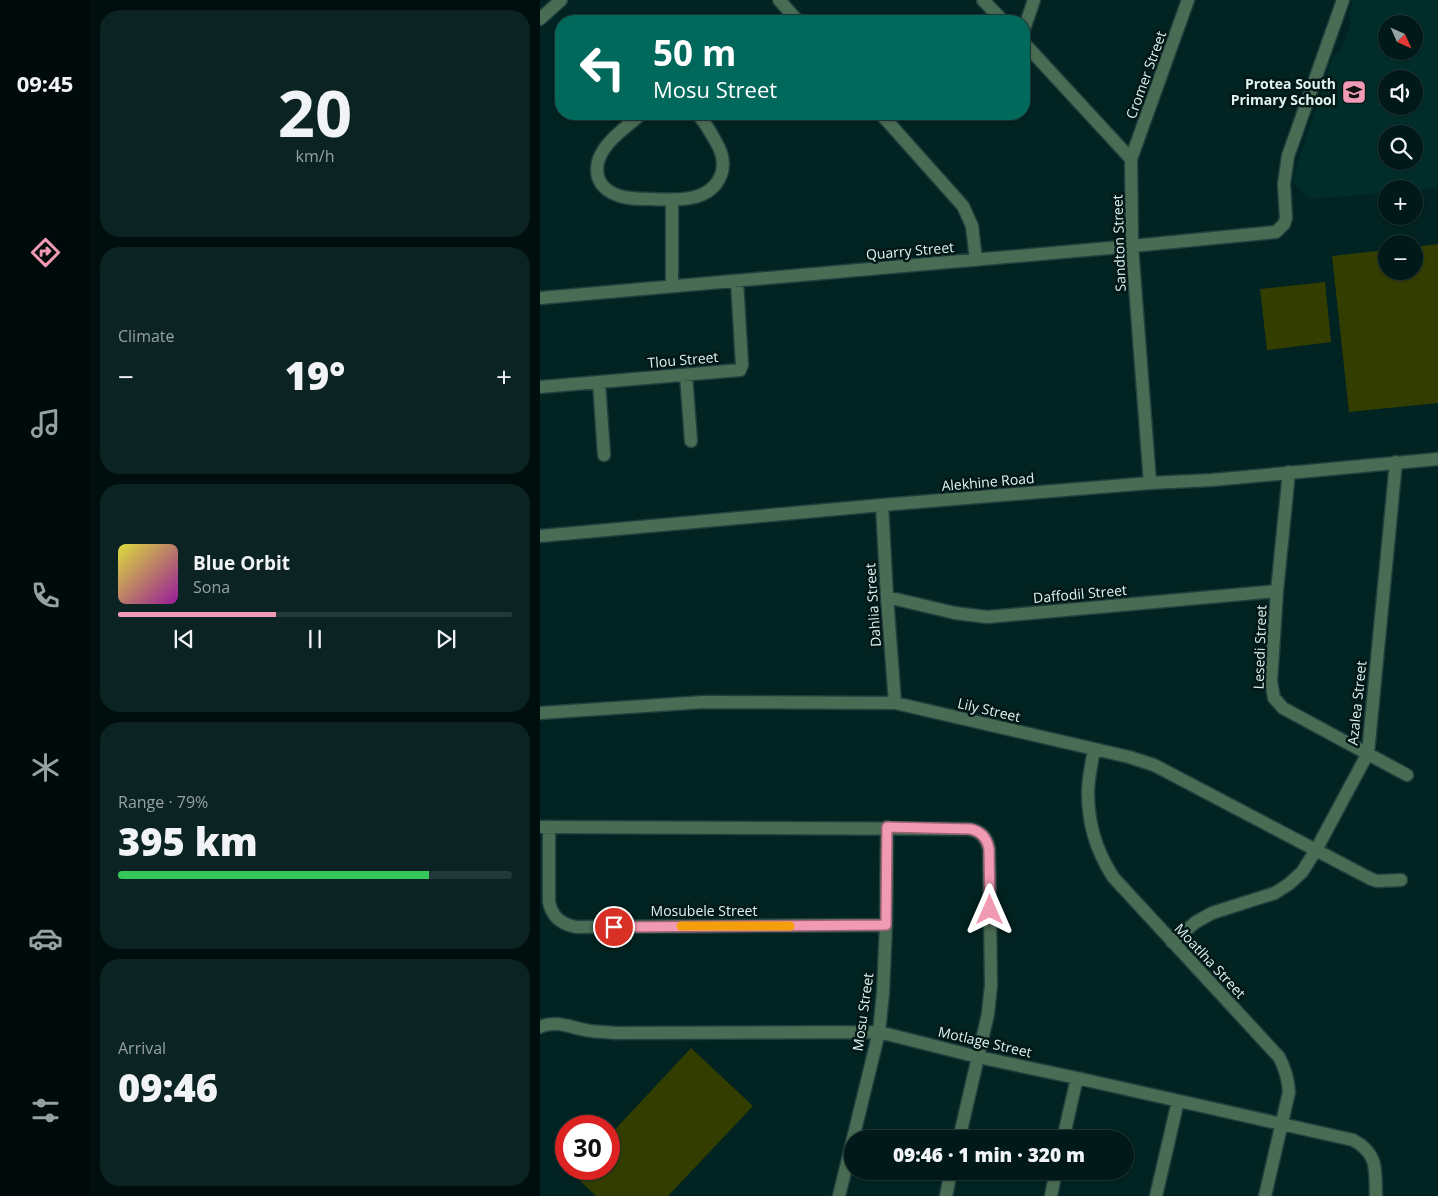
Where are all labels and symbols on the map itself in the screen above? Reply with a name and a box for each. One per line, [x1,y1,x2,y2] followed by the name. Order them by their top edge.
[1378,15,1422,60] north arrow
[1121,28,1170,121] street label: Cromer Street
[1231,74,1336,109] place label: Protea South Primary School
[1341,79,1367,105] school or university icon: Protea South Primary School
[1107,194,1130,292] street label: Sandton Street
[865,237,955,264] street label: Quarry Street
[647,347,719,372] street label: Tlou Street
[941,468,1035,495] street label: Alekhine Road
[860,562,885,648] street label: Dahlia Street
[1032,580,1128,607] street label: Daffodil Street
[1249,604,1270,690] street label: Lesedi Street
[1343,660,1370,746] street label: Azalea Street
[956,693,1022,726] street label: Lily Street
[963,883,1015,935] position arrow
[651,901,757,920] street label: Mosubele Street
[593,906,635,948] pin
[1171,919,1250,1002] street label: Moatlha Street
[848,971,877,1052] street label: Mosu Street
[936,1022,1034,1062] street label: Motlage Street
[555,1115,620,1180] speed limit sign: 30

